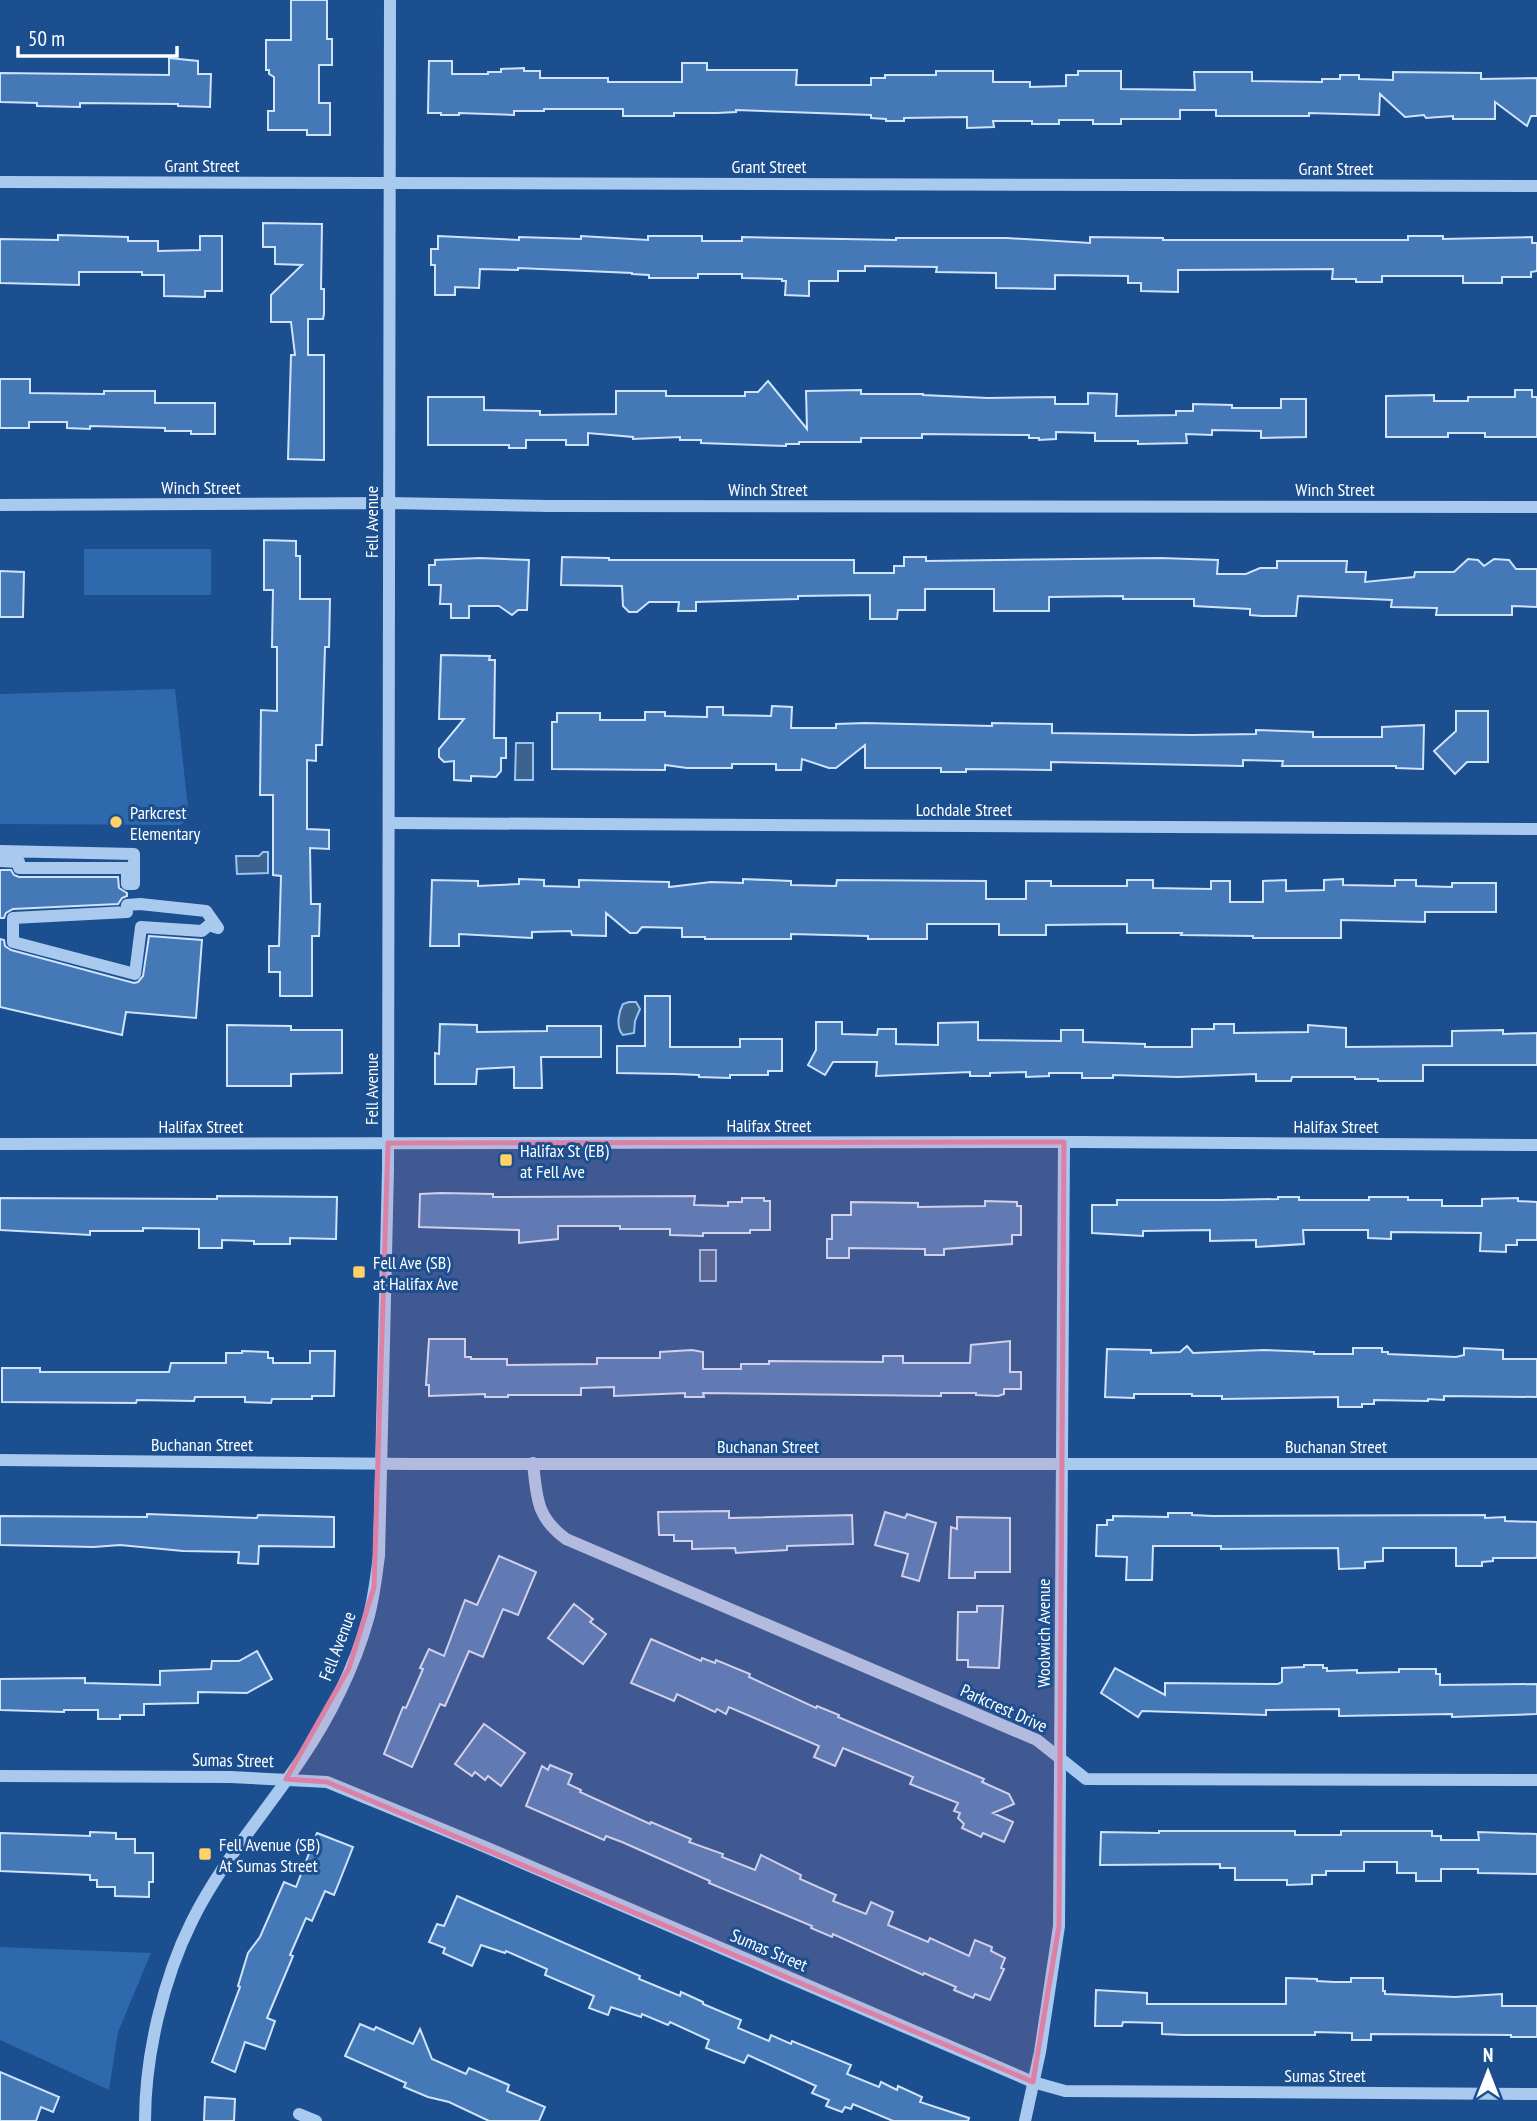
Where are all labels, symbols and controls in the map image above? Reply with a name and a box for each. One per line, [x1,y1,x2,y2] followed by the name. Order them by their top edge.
[18,14,177,58] scale bar
[28,25,65,52] text: 50 m
[165,154,240,177] street label: Grant Street
[732,155,807,178] street label: Grant Street
[1299,157,1374,180] street label: Grant Street
[161,476,241,499] street label: Winch Street
[728,478,808,501] street label: Winch Street
[1295,478,1375,501] street label: Winch Street
[360,486,383,558] street label: Fell Avenue
[916,798,1012,821] street label: Lochdale Street
[130,801,200,845] place label: Parkcrest Elementary
[108,814,124,830] marker: Parkcrest Elementary
[360,1053,383,1125] street label: Fell Avenue
[727,1114,811,1137] street label: Halifax Street
[159,1115,243,1138] street label: Halifax Street
[1294,1115,1378,1138] street label: Halifax Street
[520,1139,609,1183] place label: Halifax St (EB) at Fell Ave
[498,1152,514,1168] marker: Halifax St (EB) at Fell Ave
[373,1251,458,1295] place label: Fell Ave (SB) at Halifax Ave
[351,1264,367,1280] marker: Fell Ave (SB) at Halifax Ave
[151,1433,253,1456] street label: Buchanan Street
[717,1435,819,1458] street label: Buchanan Street
[1285,1435,1387,1458] street label: Buchanan Street
[1032,1579,1055,1687] street label: Woolwich Avenue
[313,1608,361,1684] street label: Fell Avenue
[957,1679,1051,1737] street label: Parkcrest Drive
[192,1748,274,1772] street label: Sumas Street
[219,1833,320,1877] place label: Fell Avenue (SB) At Sumas Street
[197,1846,213,1862] marker: Fell Avenue (SB) At Sumas Street
[727,1923,811,1977] street label: Sumas Street
[1453,2037,1523,2107] north arrow
[1483,2043,1493,2067] text: N
[1284,2064,1366,2087] street label: Sumas Street

